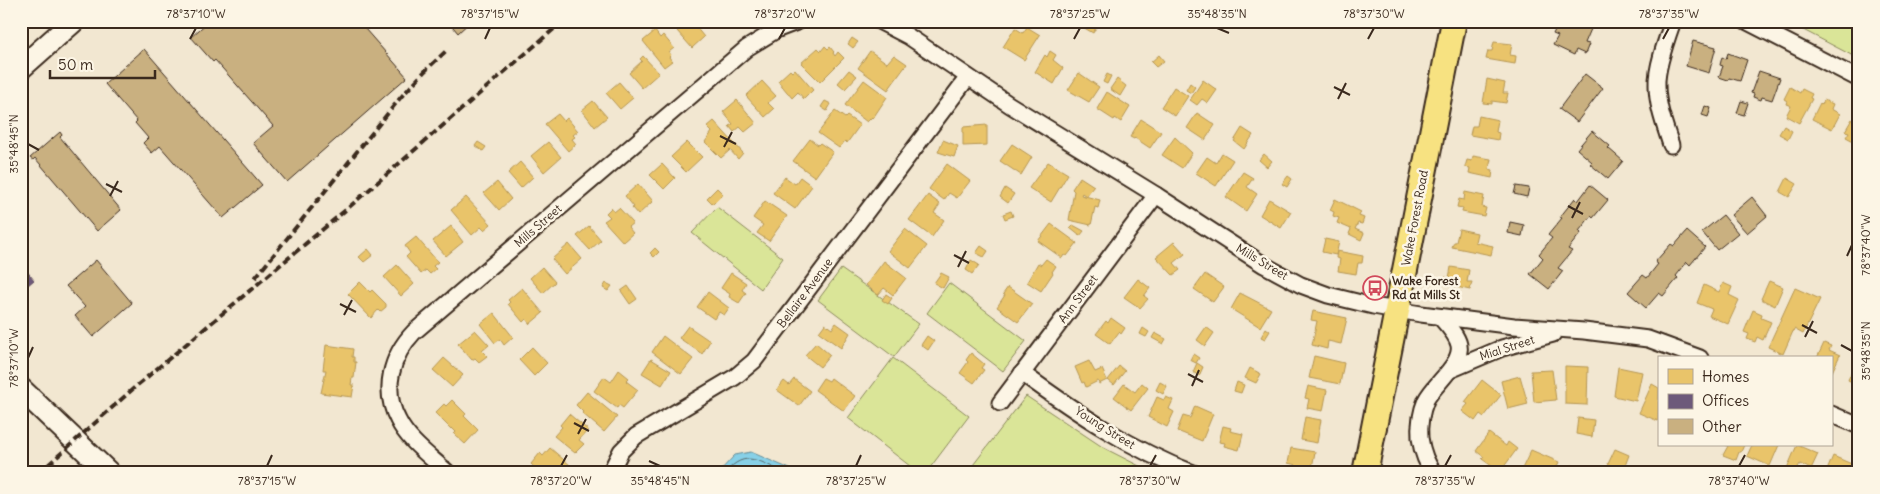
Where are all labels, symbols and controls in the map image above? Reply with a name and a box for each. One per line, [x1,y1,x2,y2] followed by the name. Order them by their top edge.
[166,6,226,21] text: 78°37'10"W
[461,6,519,21] text: 78°37'15"W
[754,6,816,21] text: 78°37'20"W
[1050,6,1110,21] text: 78°37'25"W
[1187,6,1247,21] text: 35°48'35"N
[1343,6,1405,21] text: 78°37'30"W
[1639,6,1699,21] text: 78°37'35"W
[50,48,155,80] scale bar
[58,55,93,74] text: 50 m
[6,114,21,174] text: 35°48'45"N
[1398,169,1431,267] street label: Wake Forest Road
[511,201,565,250] street label: Mills Street
[1858,214,1873,276] text: 78°37'40"W
[1233,240,1291,283] street label: Mills Street
[774,255,836,330] street label: Bellaire Avenue
[1055,272,1101,326] street label: Ann Street
[1392,273,1461,302] place label: Wake Forest Rd at Mills St
[1362,275,1388,301] bus stop icon: Wake Forest Rd at Mills St
[1858,321,1873,381] text: 35°48'35"N
[6,328,21,388] text: 78°37'10"W
[1478,332,1536,363] street label: Mial Street
[1658,356,1832,446] legend
[1702,367,1749,386] text: Homes
[1702,391,1749,410] text: Offices
[1072,403,1138,452] street label: Young Street
[1702,417,1742,436] text: Other
[238,473,296,488] text: 78°37'15"W
[530,473,592,488] text: 78°37'20"W
[630,473,690,488] text: 35°48'45"N
[826,473,886,488] text: 78°37'25"W
[1119,473,1181,488] text: 78°37'30"W
[1415,473,1475,488] text: 78°37'35"W
[1708,473,1770,488] text: 78°37'40"W

